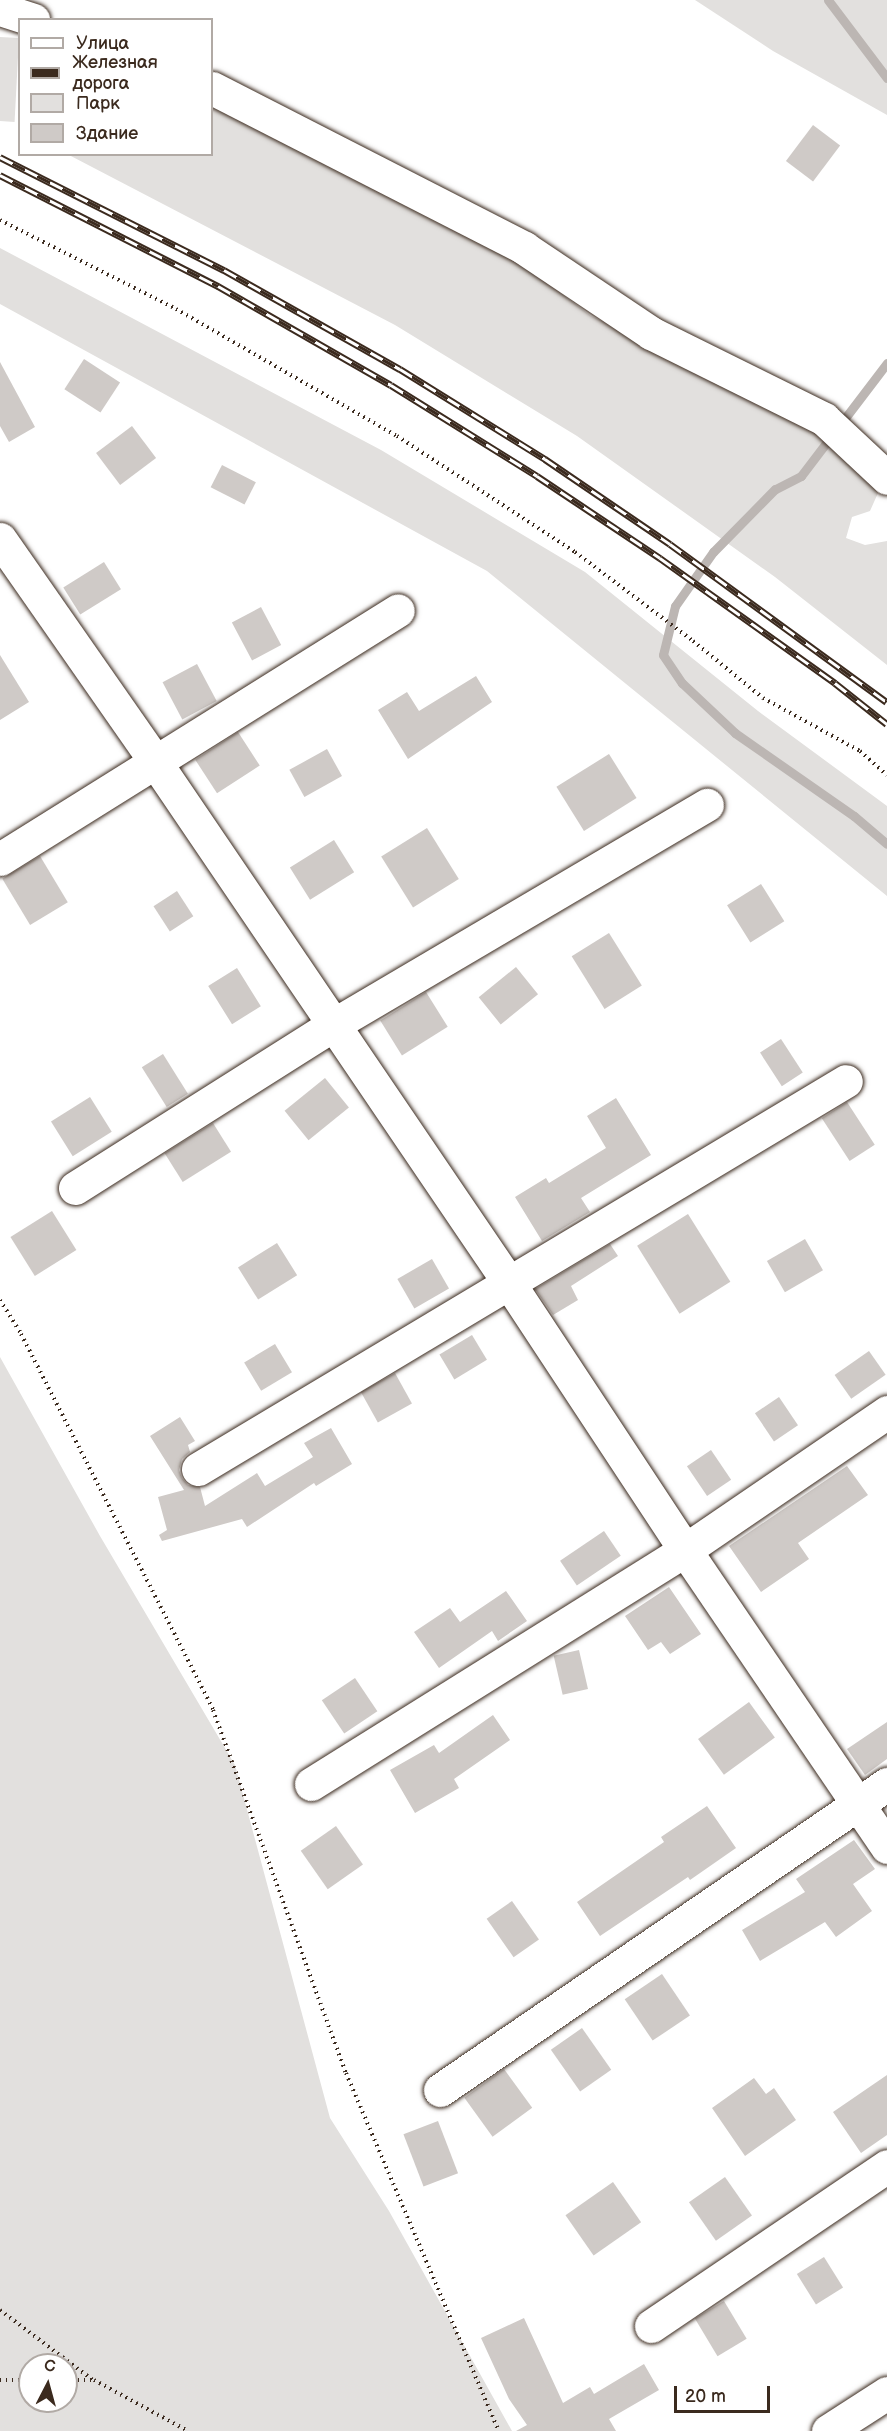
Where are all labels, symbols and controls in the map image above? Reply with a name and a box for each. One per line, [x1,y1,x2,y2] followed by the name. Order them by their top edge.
[18,18,213,156] legend
[76,33,129,54] text: Улица
[72,52,158,94] text: Железная дорога
[76,93,120,114] text: Парк
[76,123,138,144] text: Здание
[18,2353,78,2413] north arrow
[43,2357,56,2377] text: С
[677,2374,773,2412] scale bar
[685,2386,726,2407] text: 20 m

